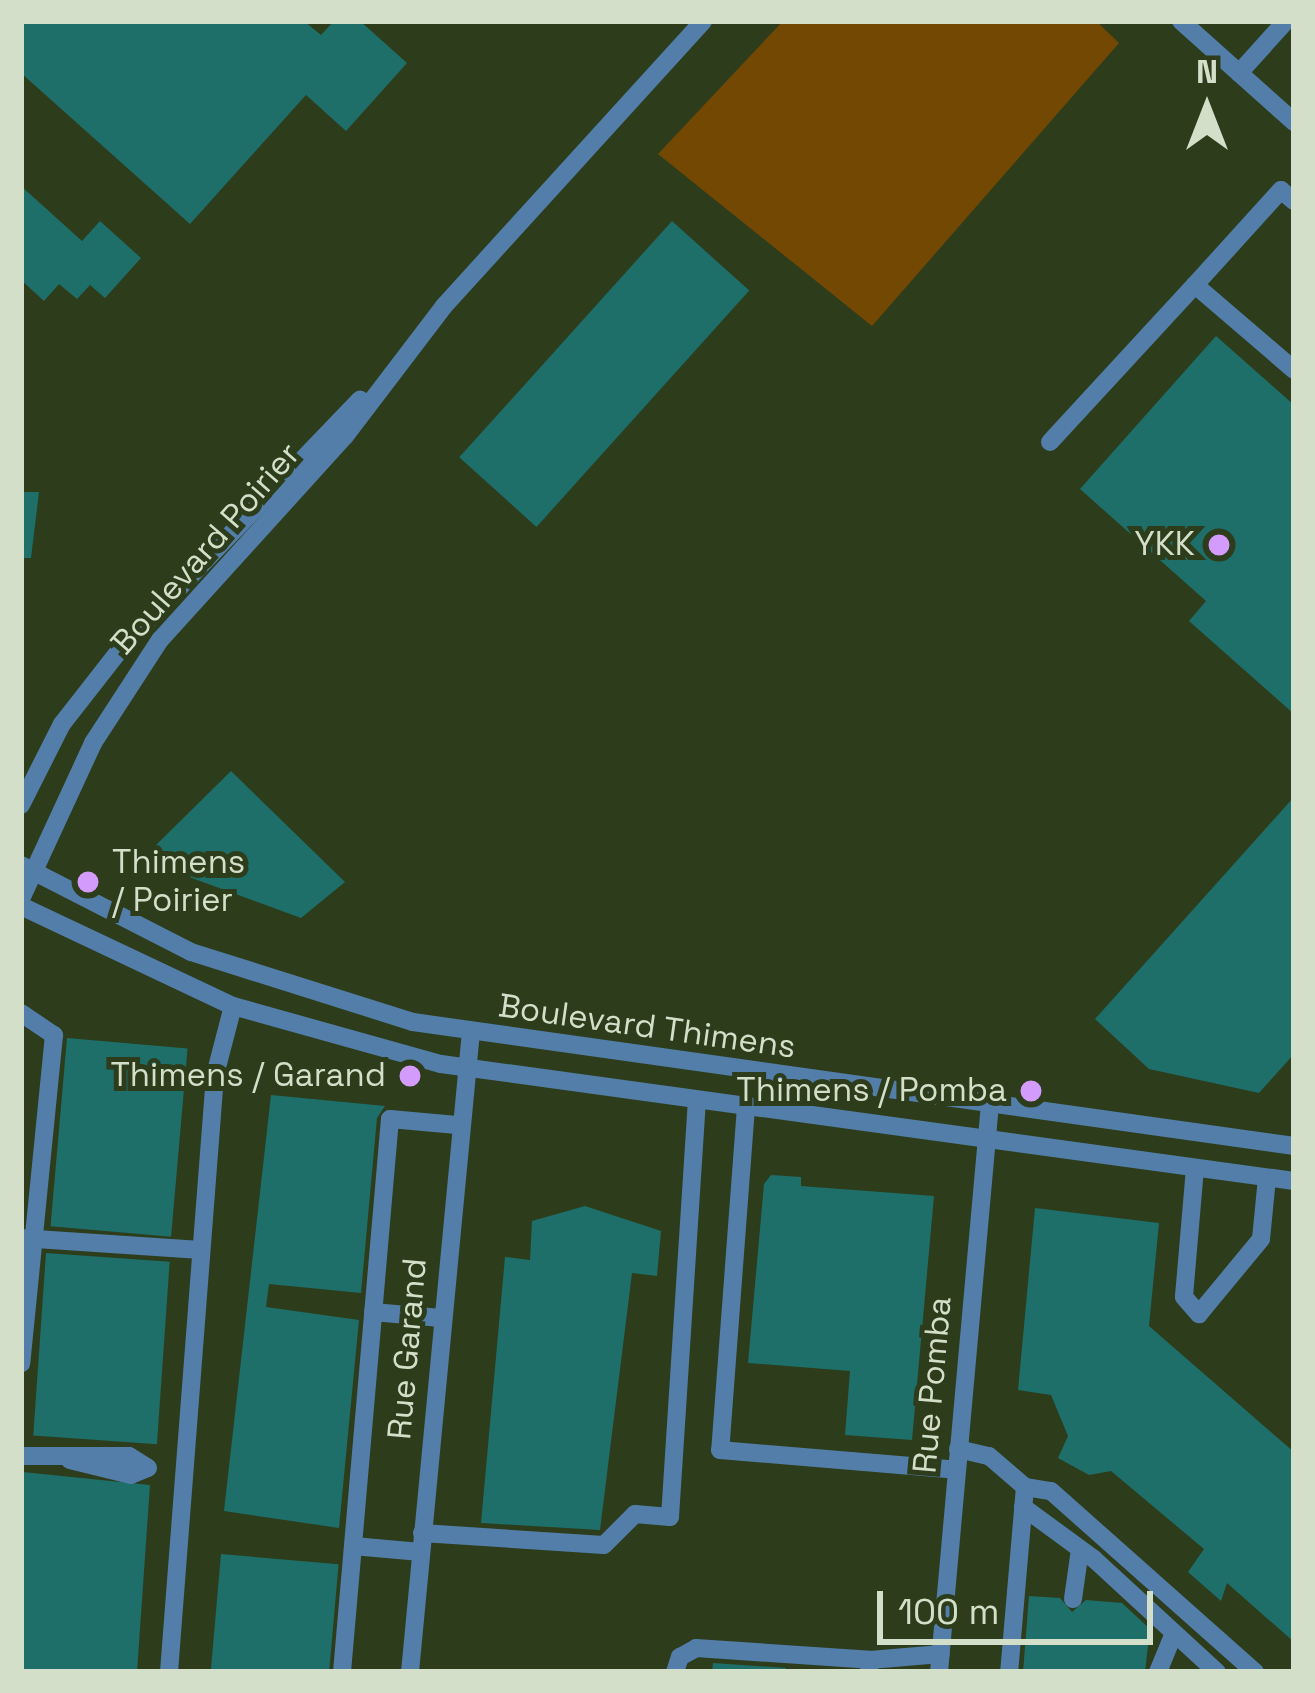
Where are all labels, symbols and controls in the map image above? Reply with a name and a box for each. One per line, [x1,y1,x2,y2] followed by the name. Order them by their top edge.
[1147,48,1267,168] north arrow
[1196,51,1218,93] text: N
[103,435,309,663] street label: Boulevard Poirier
[1135,525,1195,565] place label: YKK
[1206,532,1232,558] marker: YKK
[112,843,245,921] place label: Thimens / Poirier
[75,869,101,895] marker: Thimens / Poirier
[495,986,799,1068] street label: Boulevard Thimens
[110,1056,386,1096] place label: Thimens / Garand
[397,1063,423,1089] marker: Thimens / Garand
[736,1071,1007,1111] place label: Thimens / Pomba
[1018,1078,1044,1104] marker: Thimens / Pomba
[380,1257,436,1441] street label: Rue Garand
[906,1295,960,1475] street label: Rue Pomba
[883,1567,1159,1641] scale bar
[898,1589,999,1635] text: 100 m

